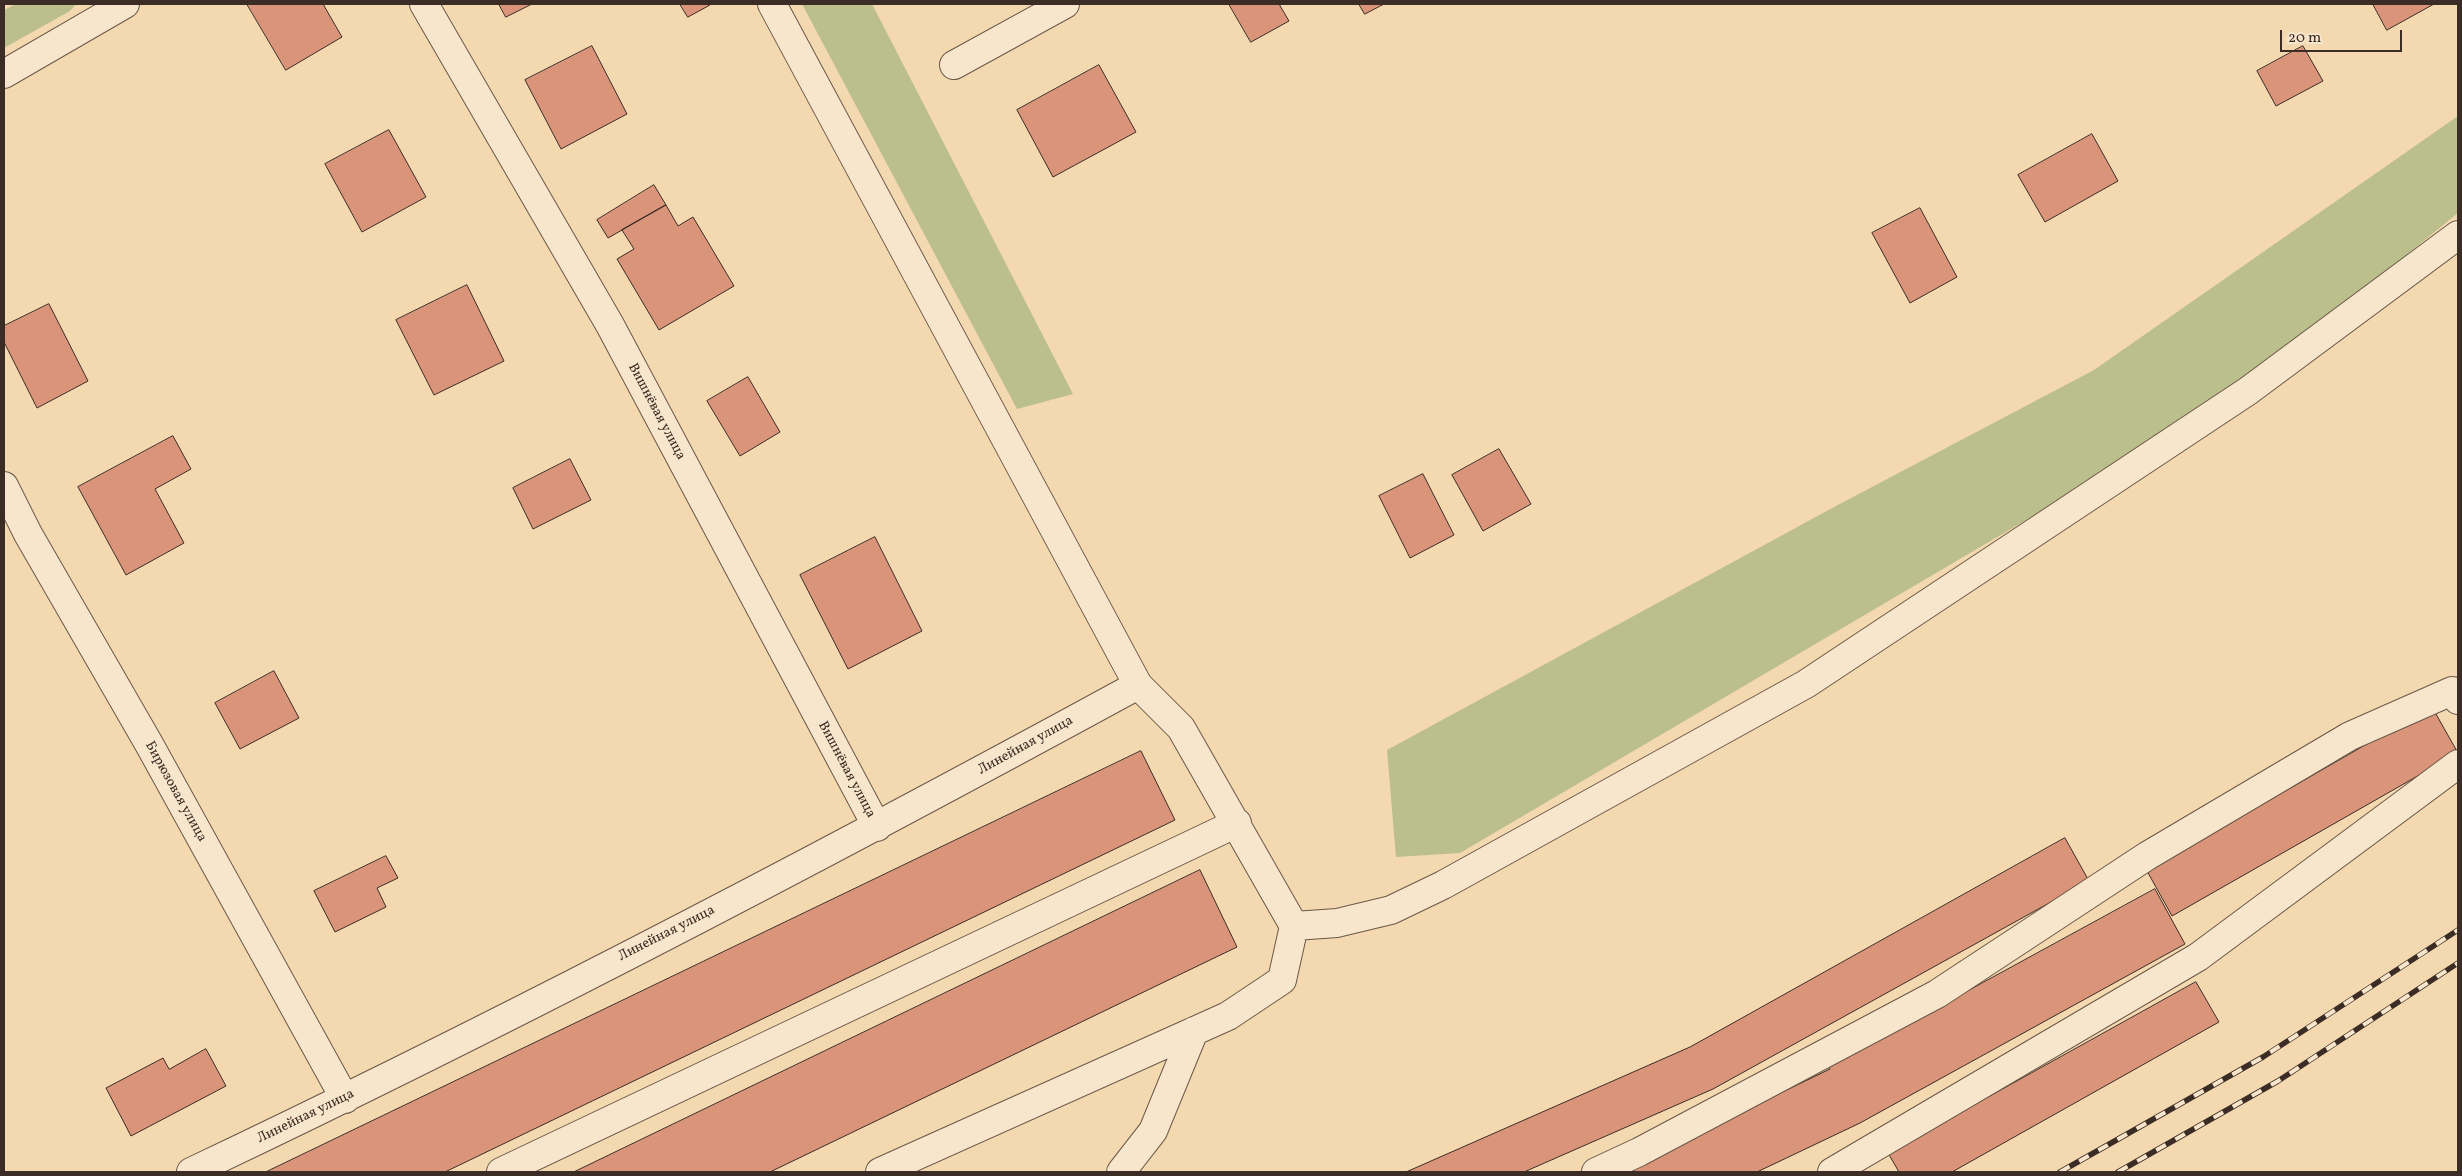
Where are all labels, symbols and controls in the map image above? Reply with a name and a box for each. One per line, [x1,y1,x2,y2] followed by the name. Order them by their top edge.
[2282,20,2404,52] scale bar
[2288,28,2321,49] text: 20 m
[623,361,689,463] street label: Вишнёвая улица
[975,713,1077,779] street label: Линейная улица
[813,719,879,821] street label: Вишнёвая улица
[140,739,210,845] street label: Бирюзовая улица
[616,902,718,966] street label: Линейная улица
[255,1086,357,1148] street label: Линейная улица

